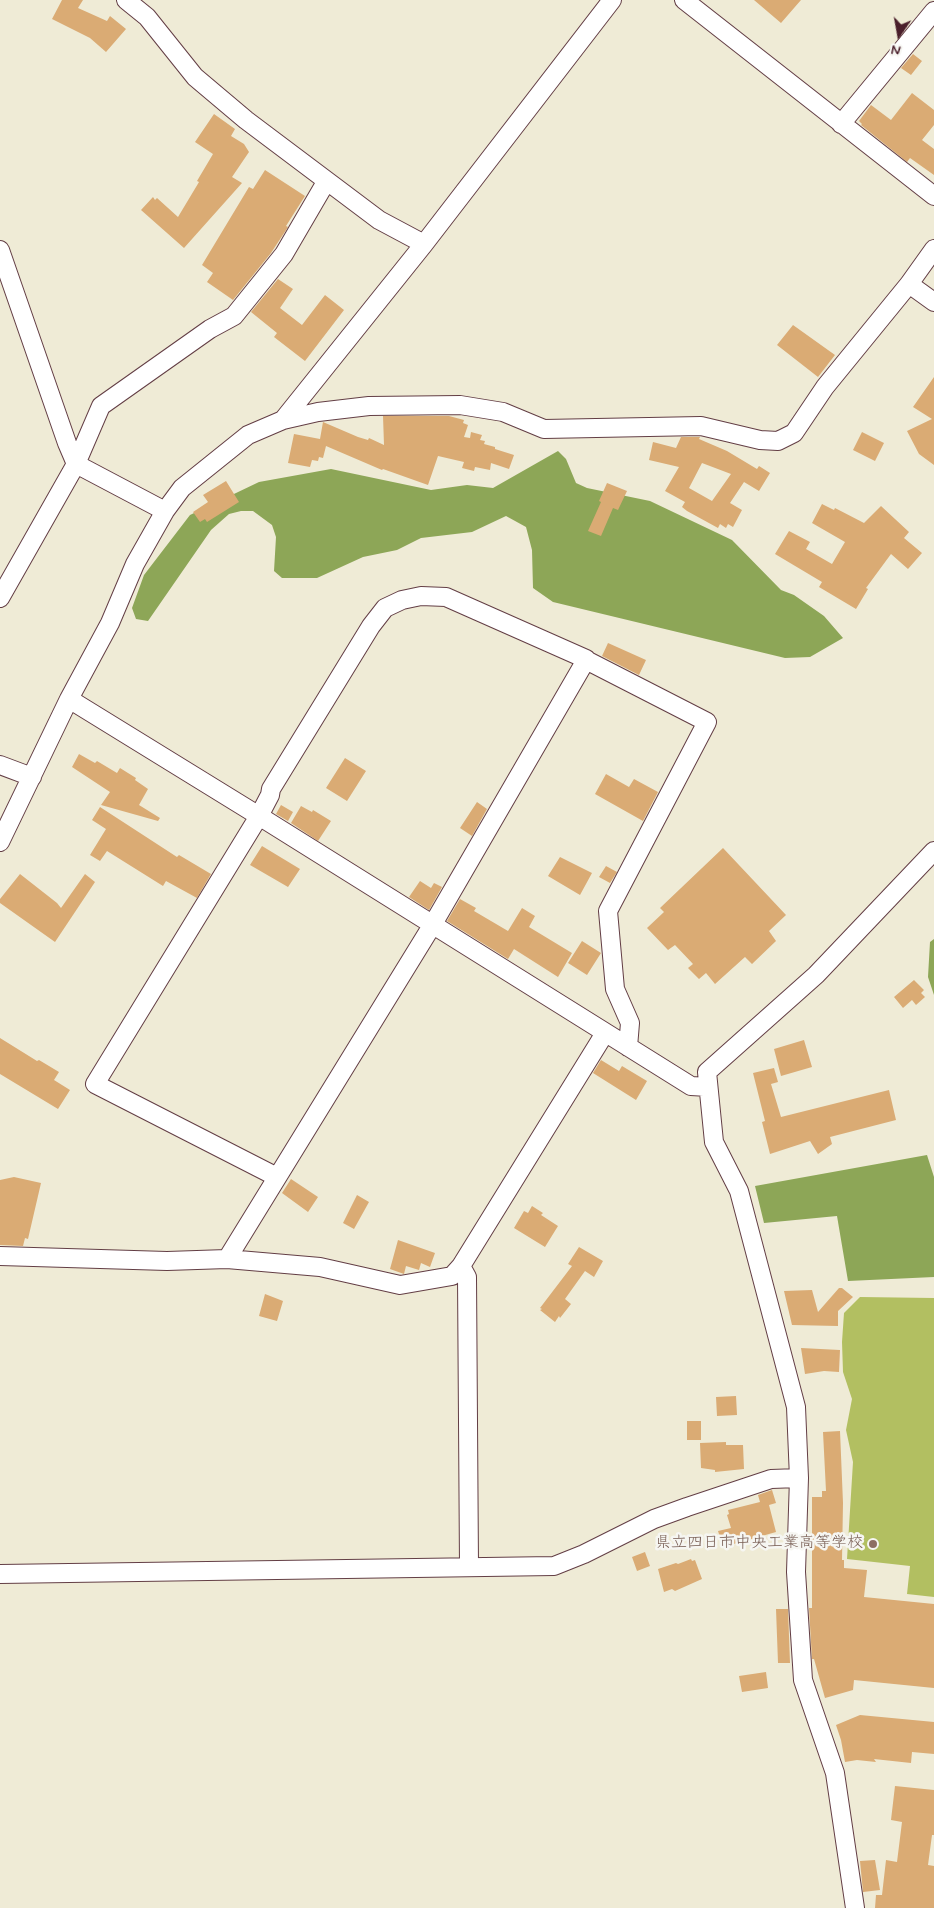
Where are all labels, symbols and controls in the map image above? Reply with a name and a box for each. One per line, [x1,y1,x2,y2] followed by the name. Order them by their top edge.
[874,10,924,60] north arrow
[889,40,902,59] text: N
[655,1534,863,1554] place label: 県立四日市中央工業高等学校
[867,1538,879,1550] marker: 県立四日市中央工業高等学校

